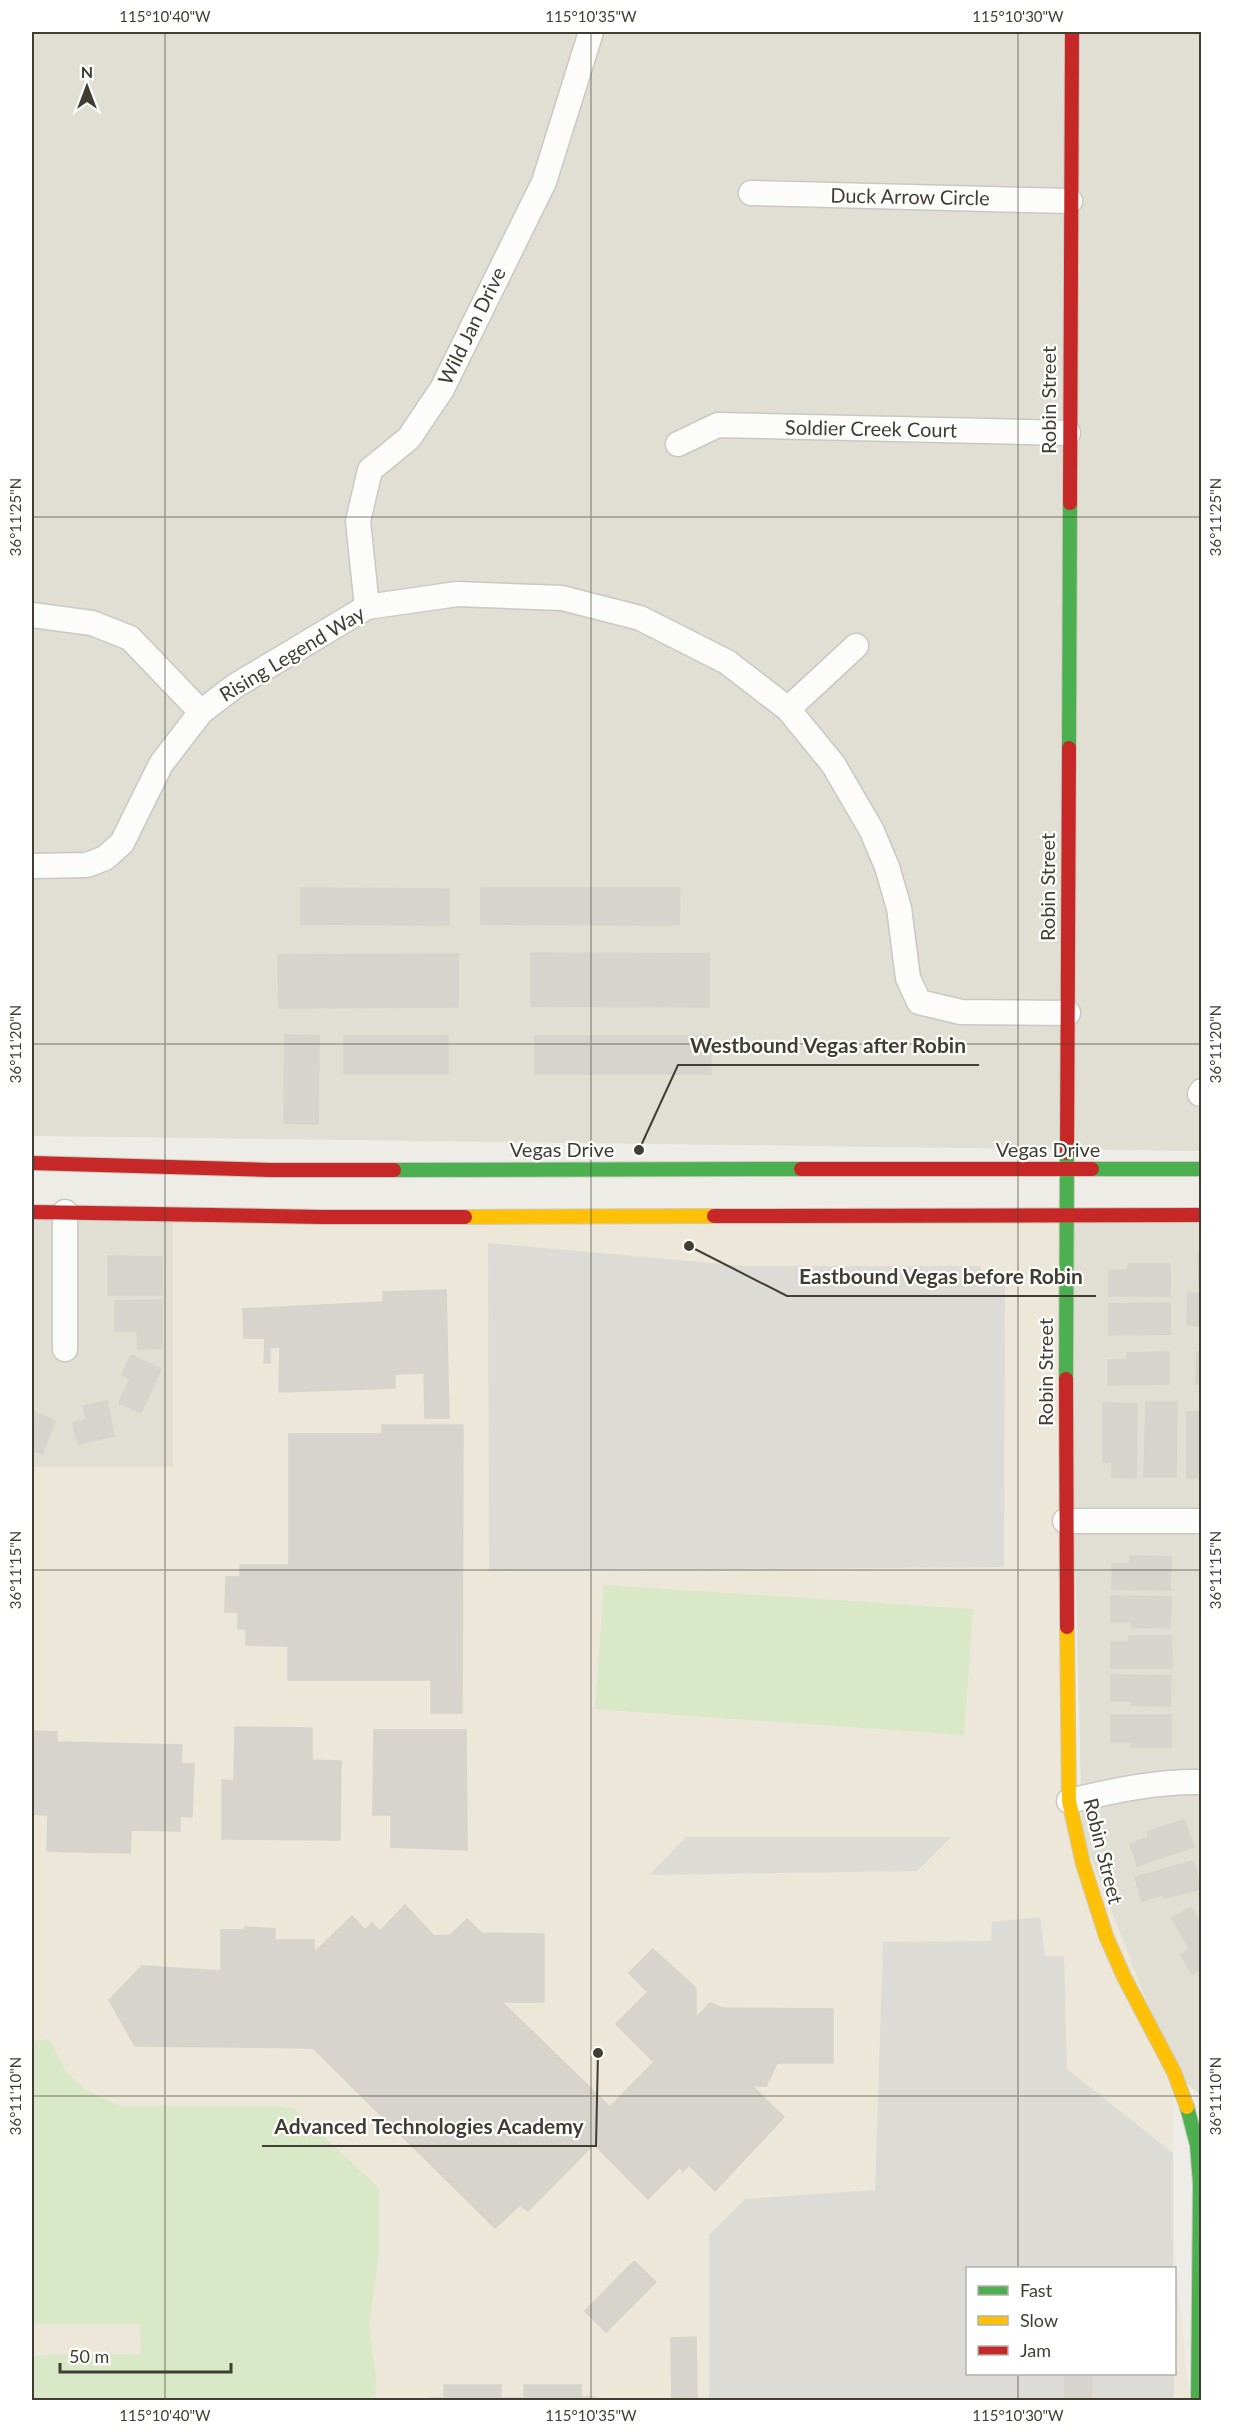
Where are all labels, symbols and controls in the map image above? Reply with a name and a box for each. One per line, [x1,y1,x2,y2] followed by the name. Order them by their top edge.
[119,7,211,25] text: 115°10'40"W
[545,7,637,25] text: 115°10'35"W
[972,7,1064,25] text: 115°10'30"W
[57,57,117,117] north arrow
[81,62,93,81] text: N
[830,183,990,209] street label: Duck Arrow Circle
[432,263,510,388] street label: Wild Jan Drive
[1036,346,1060,454] street label: Robin Street
[785,415,957,441] street label: Soldier Creek Court
[6,478,24,556] text: 36°11'25"N
[1206,478,1224,556] text: 36°11'25"N
[215,600,369,706] street label: Rising Legend Way
[1035,833,1059,941] street label: Robin Street
[6,1005,24,1083] text: 36°11'20"N
[1206,1005,1224,1083] text: 36°11'20"N
[678,1026,979,1065] callout: Westbound Vegas after Robin
[690,1032,966,1057] text: Westbound Vegas after Robin
[510,1137,614,1161] street label: Vegas Drive
[996,1137,1100,1161] street label: Vegas Drive
[787,1257,1096,1296] callout: Eastbound Vegas before Robin
[799,1263,1083,1288] text: Eastbound Vegas before Robin
[1033,1318,1057,1426] street label: Robin Street
[6,1531,24,1609] text: 36°11'15"N
[1206,1531,1224,1609] text: 36°11'15"N
[1079,1795,1129,1906] street label: Robin Street
[6,2057,24,2135] text: 36°11'10"N
[1206,2057,1224,2135] text: 36°11'10"N
[262,2107,596,2146] callout: Advanced Technologies Academy
[273,2113,585,2138] text: Advanced Technologies Academy
[966,2267,1176,2375] legend
[1020,2279,1053,2301] text: Fast
[1020,2309,1058,2331] text: Slow
[60,2336,231,2374] scale bar
[1020,2339,1051,2361] text: Jam
[69,2345,109,2367] text: 50 m
[119,2406,211,2424] text: 115°10'40"W
[545,2406,637,2424] text: 115°10'35"W
[972,2406,1064,2424] text: 115°10'30"W

